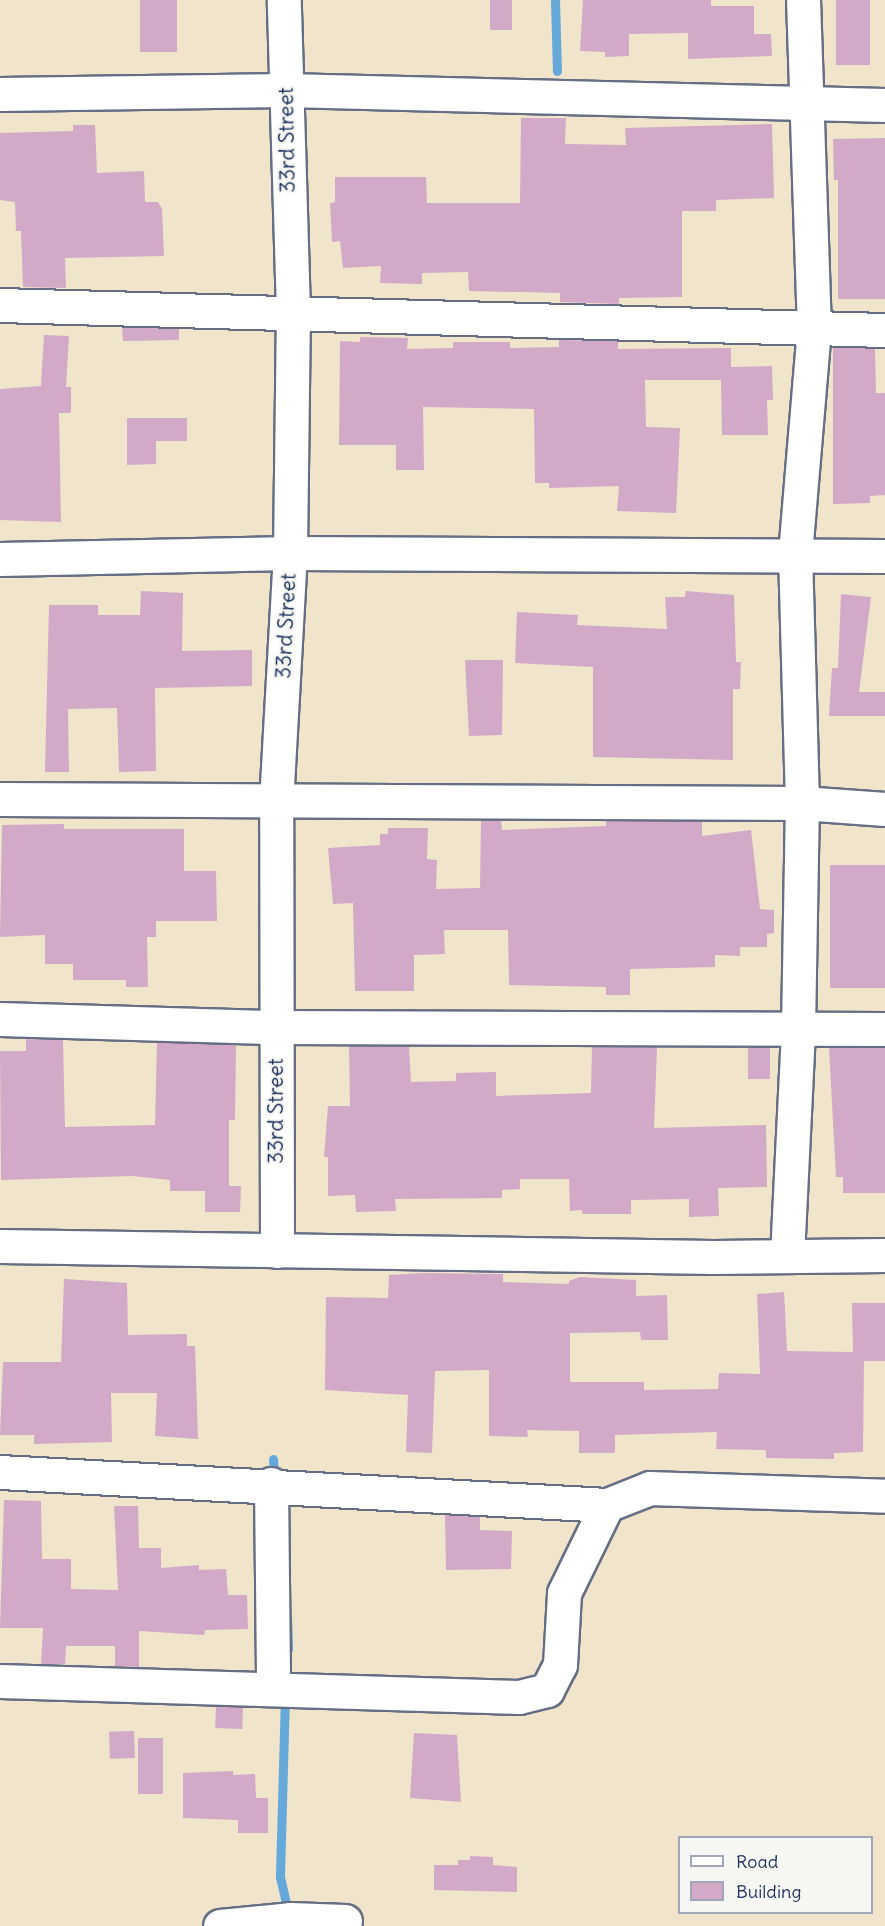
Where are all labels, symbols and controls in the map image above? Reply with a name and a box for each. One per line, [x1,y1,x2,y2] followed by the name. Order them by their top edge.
[273,87,301,193] street label: 33rd Street
[271,573,301,679] street label: 33rd Street
[263,1058,289,1164] street label: 33rd Street
[678,1836,873,1914] legend
[736,1850,778,1873] text: Road
[736,1880,801,1903] text: Building

